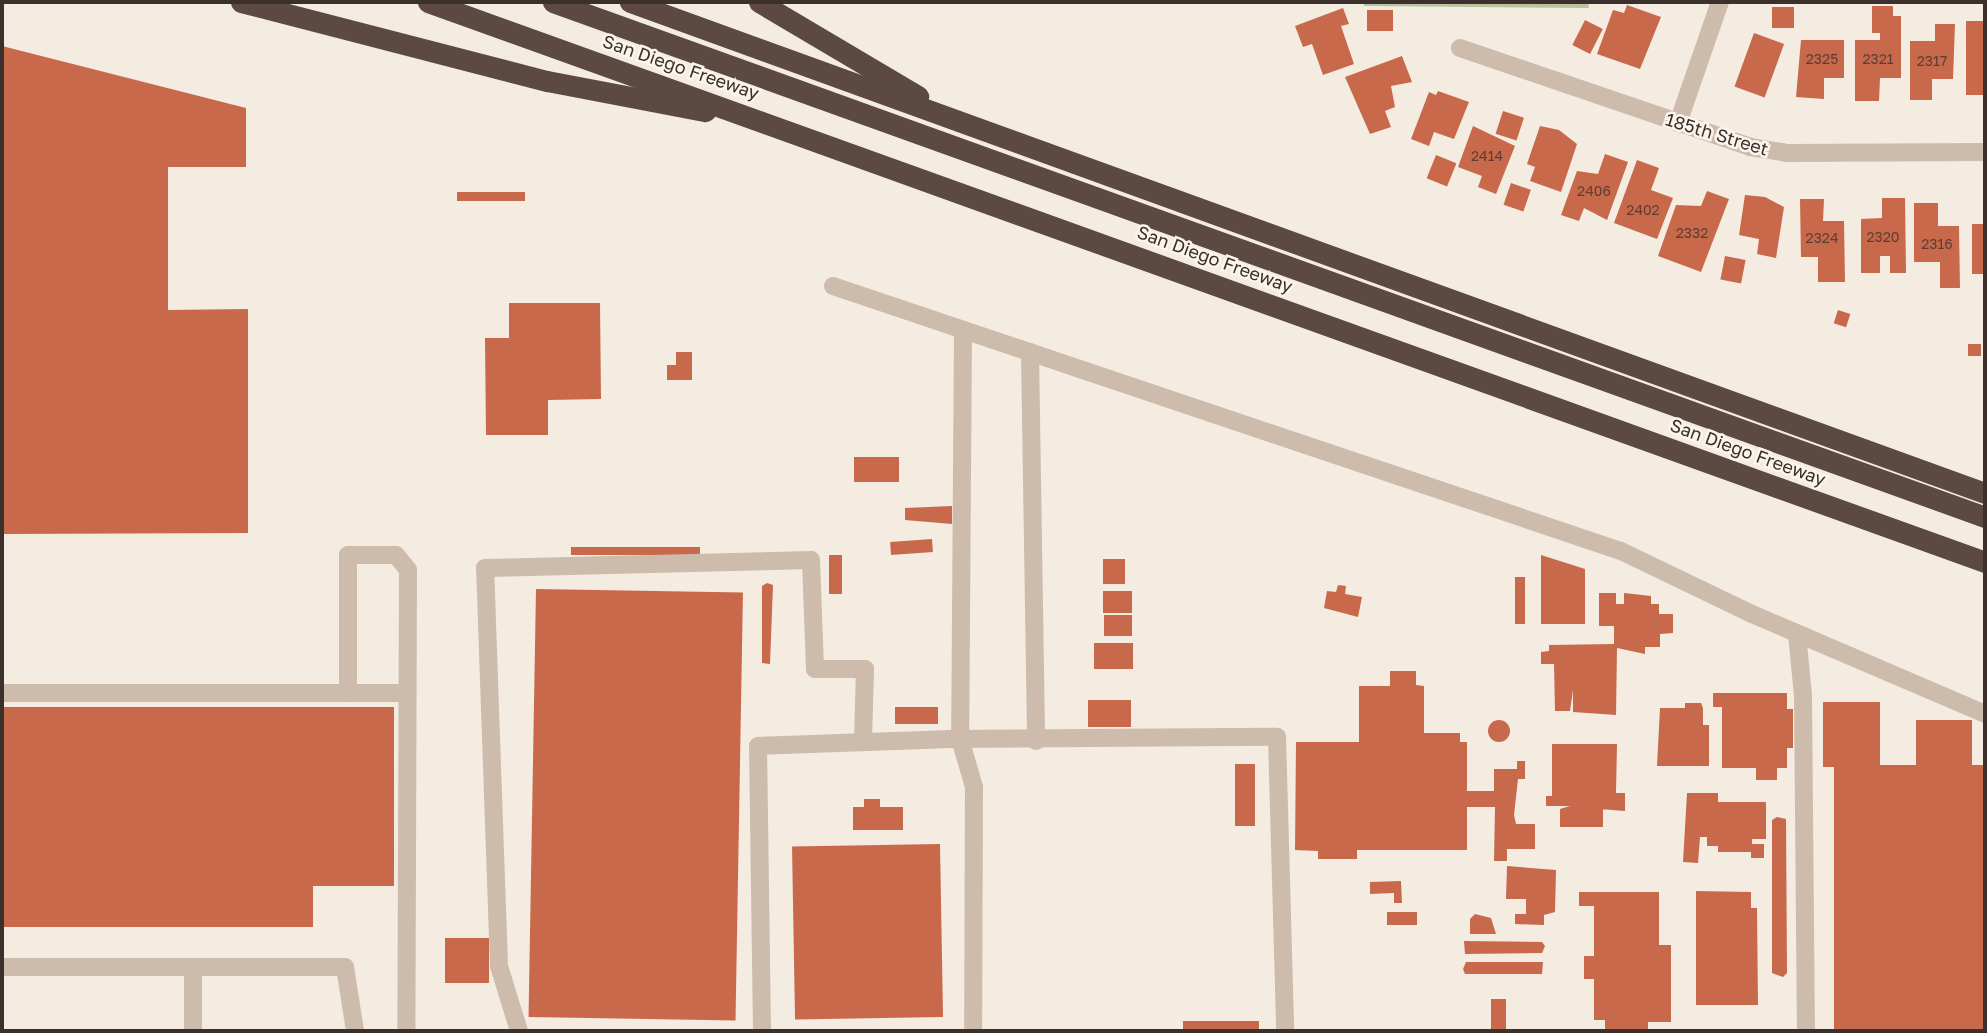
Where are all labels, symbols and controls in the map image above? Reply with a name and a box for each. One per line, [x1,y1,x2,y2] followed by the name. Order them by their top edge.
[600,30,762,104] street label: San Diego Freeway
[1806,51,1838,67] house number: 2325
[1862,51,1894,67] house number: 2321
[1917,53,1947,69] house number: 2317
[1663,108,1771,160] street label: 185th Street
[1471,148,1503,164] house number: 2414
[1577,183,1611,199] house number: 2406
[1626,202,1660,218] house number: 2402
[1134,221,1296,297] street label: San Diego Freeway
[1676,225,1708,241] house number: 2332
[1866,229,1900,245] house number: 2320
[1806,230,1838,246] house number: 2324
[1921,236,1953,252] house number: 2316
[1667,414,1829,490] street label: San Diego Freeway

